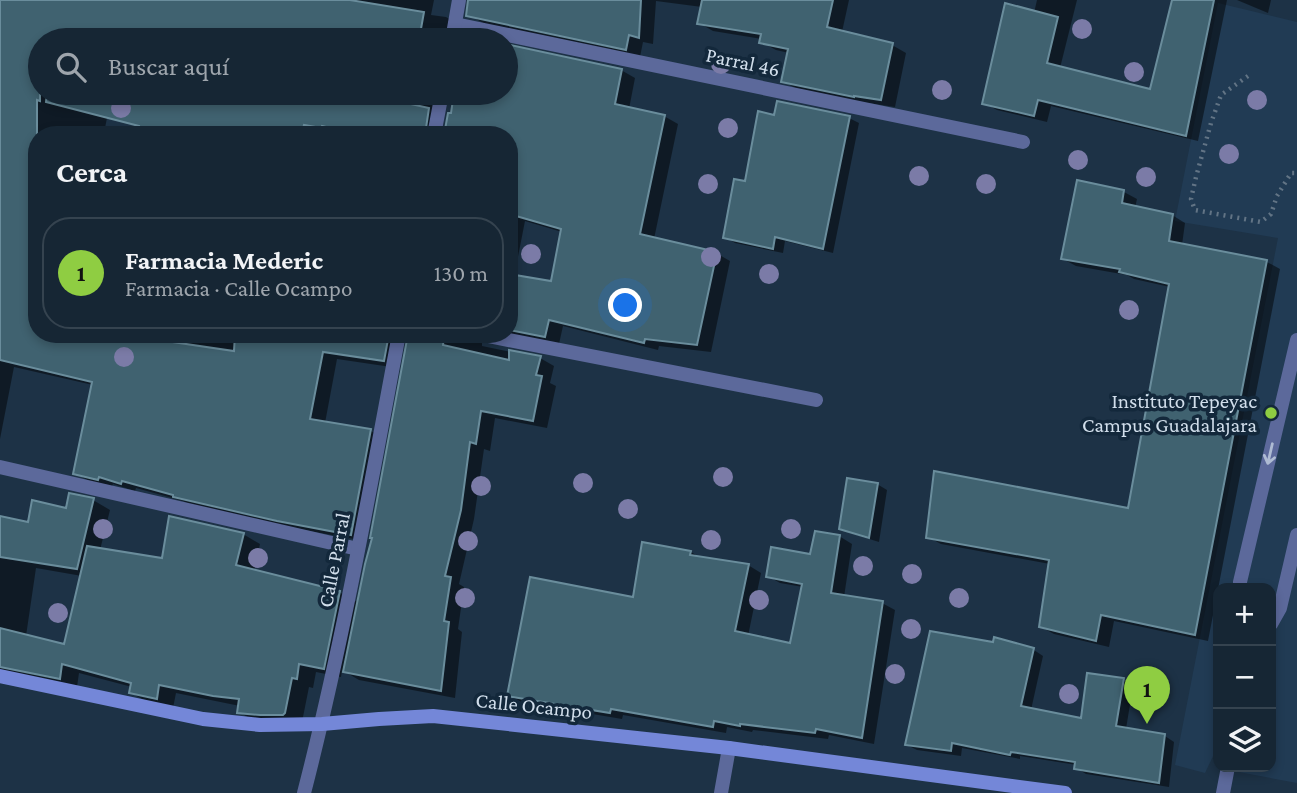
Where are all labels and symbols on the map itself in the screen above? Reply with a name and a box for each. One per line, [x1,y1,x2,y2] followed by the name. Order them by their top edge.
[704,42,782,82] street label: Parral 46
[608,288,642,322] your location
[1082,389,1257,437] place label: Instituto Tepeyac Campus Guadalajara
[1263,405,1279,421] marker: Instituto Tepeyac Campus Guadalajara
[1263,442,1276,465] one-way arrow
[313,511,355,609] street label: Calle Parral
[1124,666,1170,724] pin: 1
[475,688,593,724] street label: Calle Ocampo

